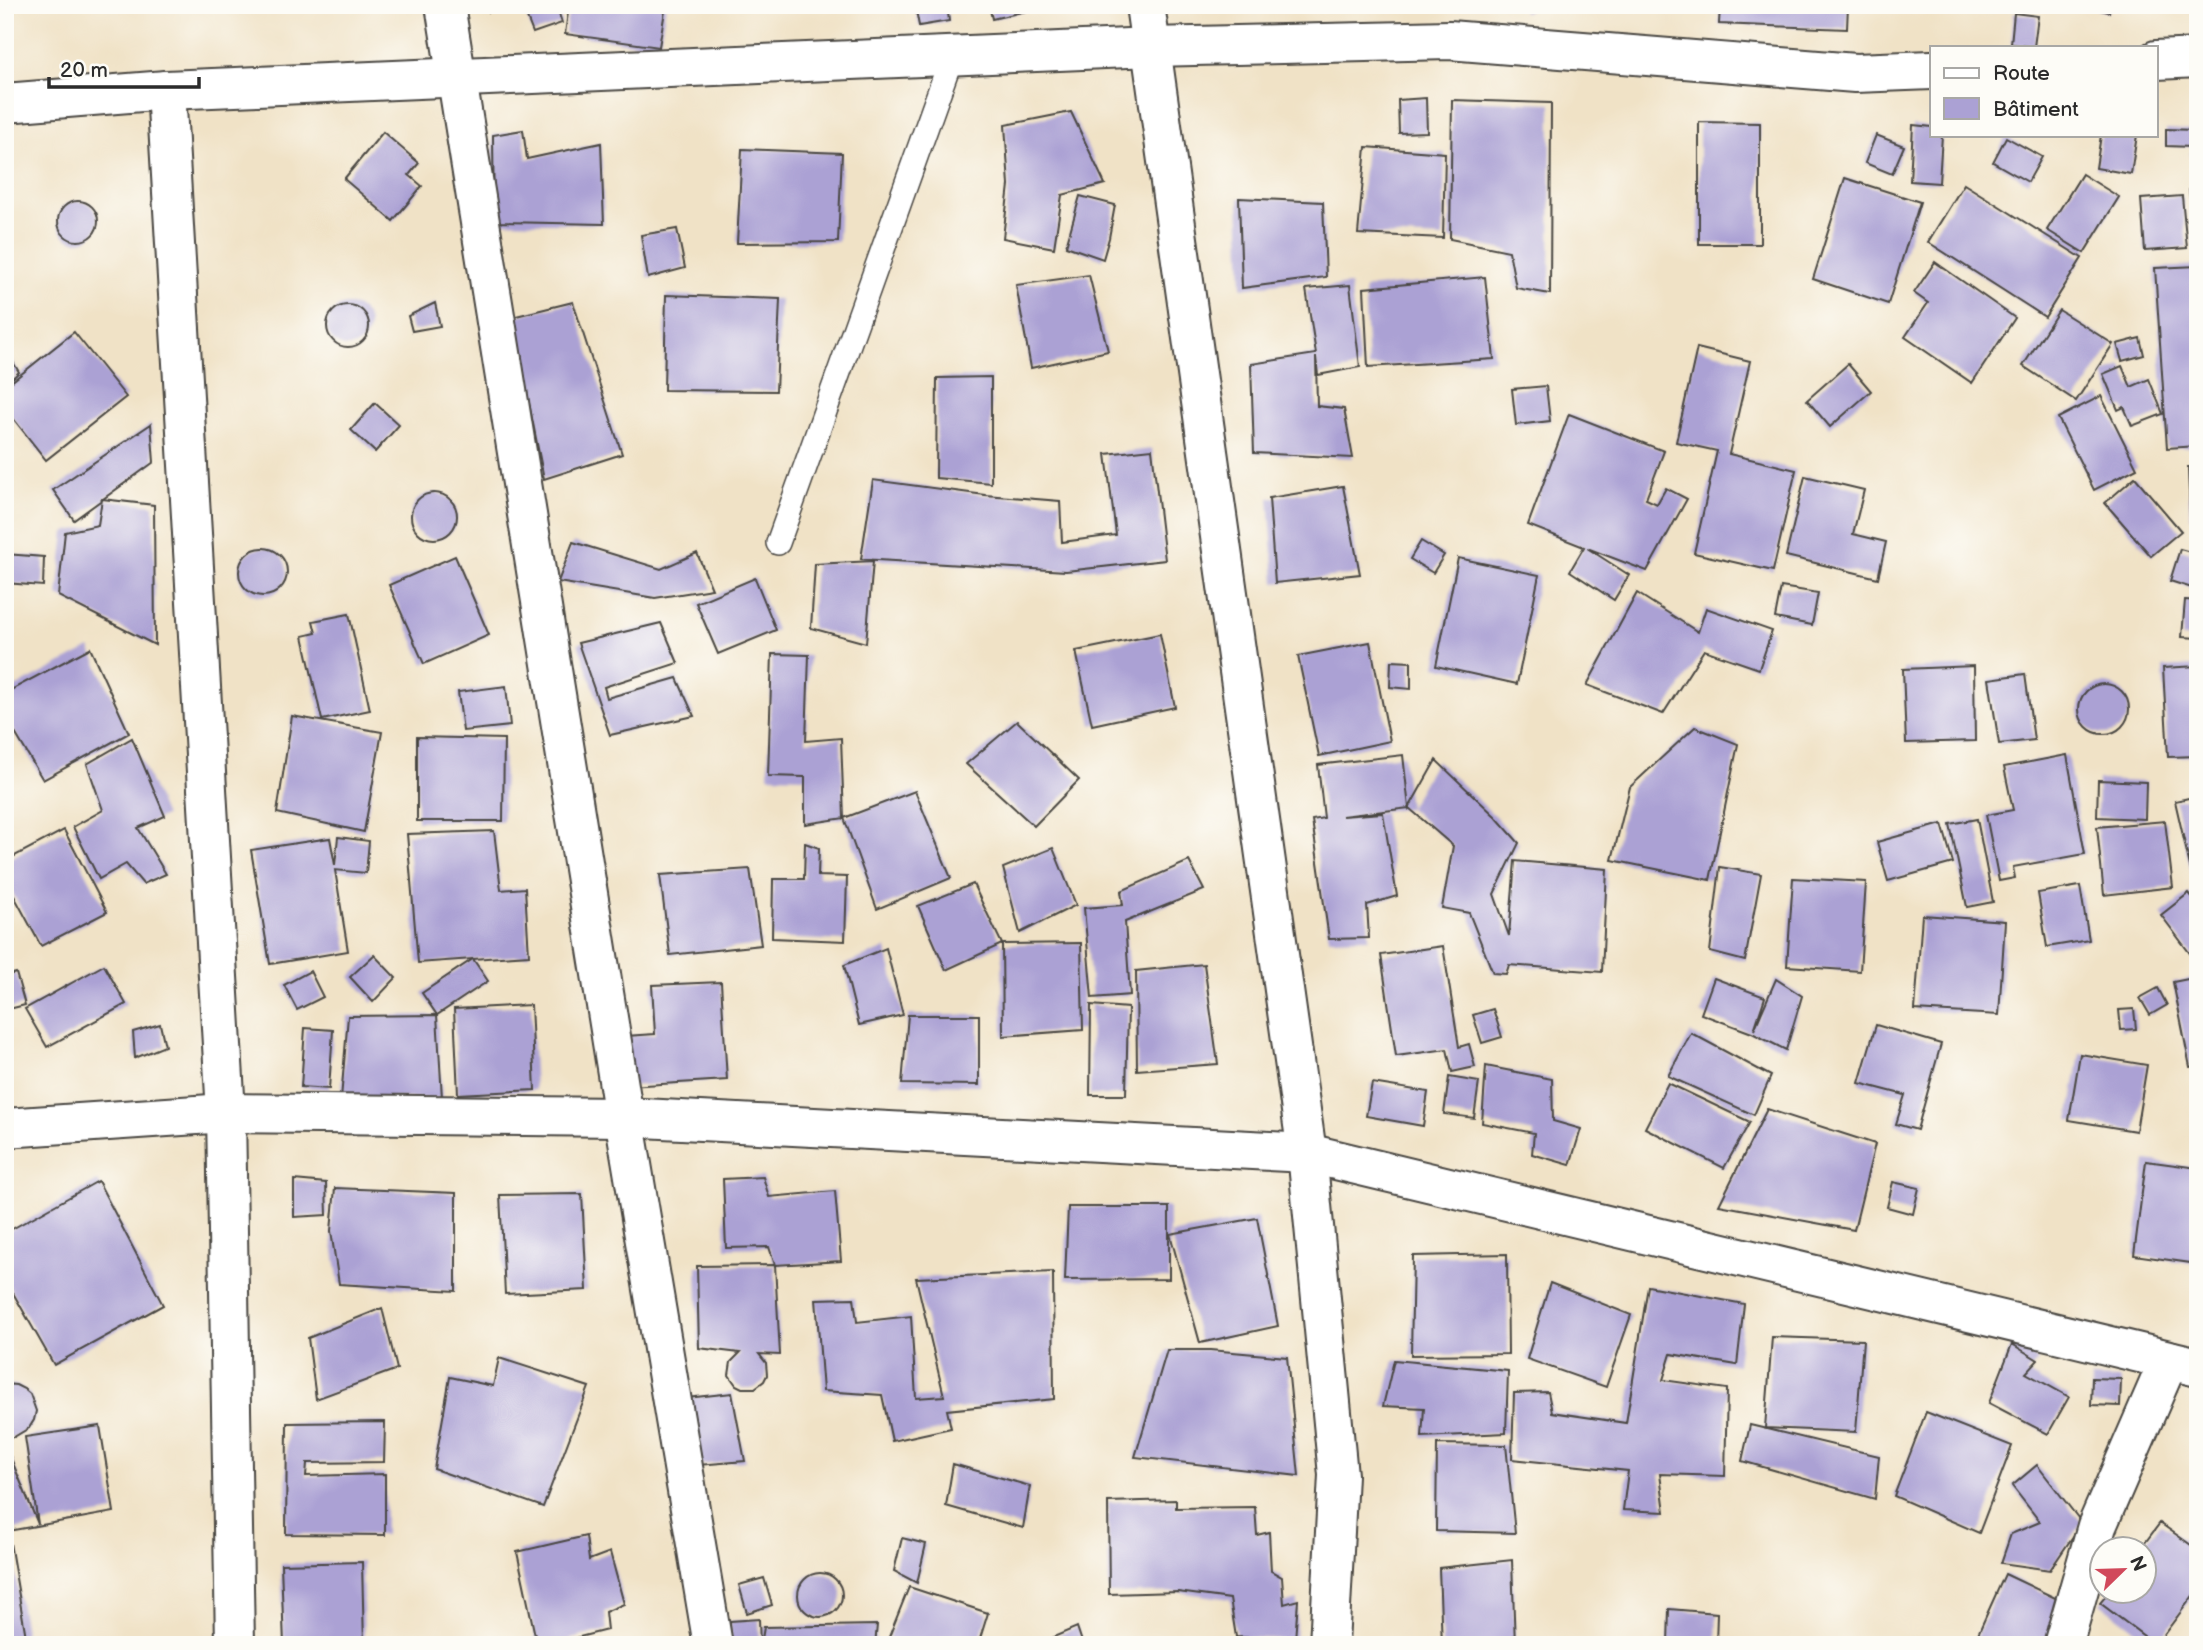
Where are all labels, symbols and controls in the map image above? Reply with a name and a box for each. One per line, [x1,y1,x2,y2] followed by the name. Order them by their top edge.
[49,46,200,90] scale bar
[1930,46,2158,136] legend
[60,58,108,83] text: 20 m
[1993,61,2050,86] text: Route
[1993,97,2079,122] text: Bâtiment
[2088,1534,2158,1604] north arrow
[2124,1553,2151,1575] text: N

